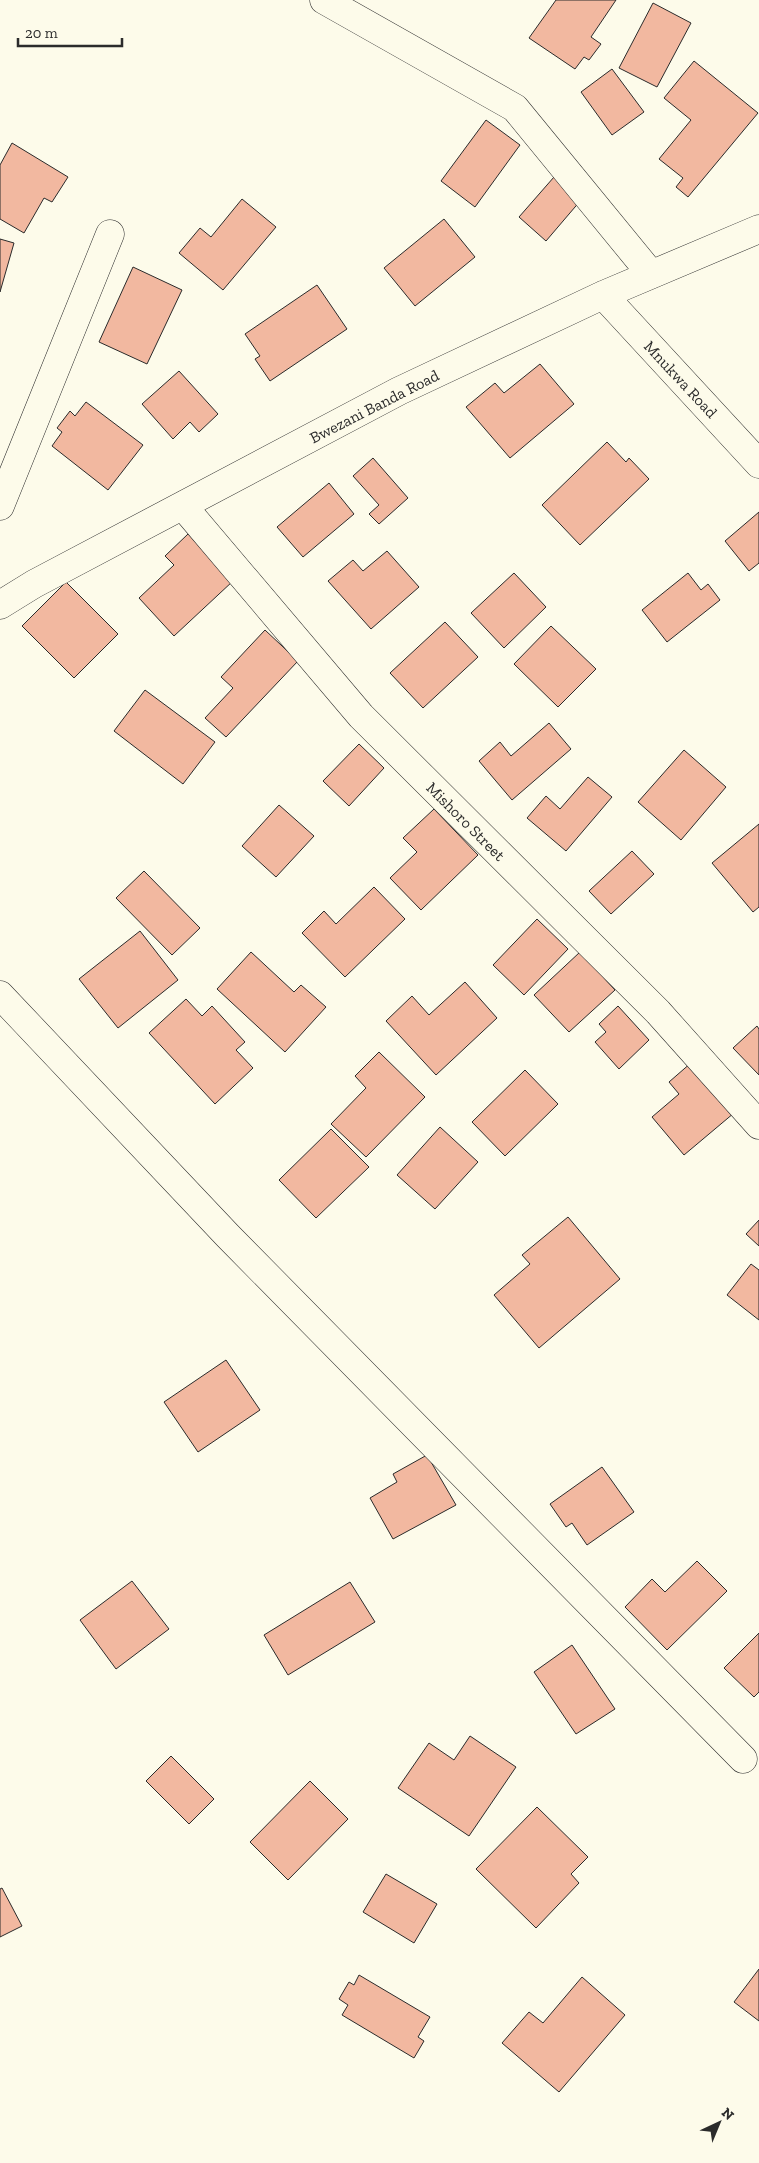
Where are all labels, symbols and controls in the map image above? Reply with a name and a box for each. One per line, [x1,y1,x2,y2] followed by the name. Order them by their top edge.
[18,15,121,47] scale bar
[25,24,58,42] text: 20 m
[640,337,721,422] street label: Mnukwa Road
[306,365,442,447] street label: Bwezani Banda Road
[422,778,509,865] street label: Mishoro Street
[694,2098,744,2148] north arrow
[718,2104,738,2124] text: N

